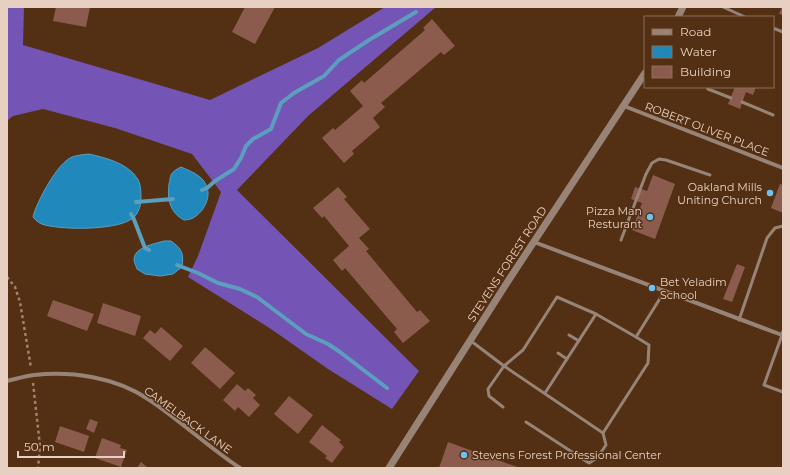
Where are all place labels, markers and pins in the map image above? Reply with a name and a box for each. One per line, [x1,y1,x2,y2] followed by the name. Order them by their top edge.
[677,180,763,207] place label: Oakland Mills Uniting Church
[765,188,775,198] marker: Oakland Mills Uniting Church
[586,204,643,231] place label: Pizza Man Resturant
[645,212,655,222] marker: Pizza Man Resturant
[660,275,727,302] place label: Bet Yeladim School
[647,283,657,293] marker: Bet Yeladim School
[472,448,661,462] place label: Stevens Forest Professional Center
[459,450,469,460] marker: Stevens Forest Professional Center

